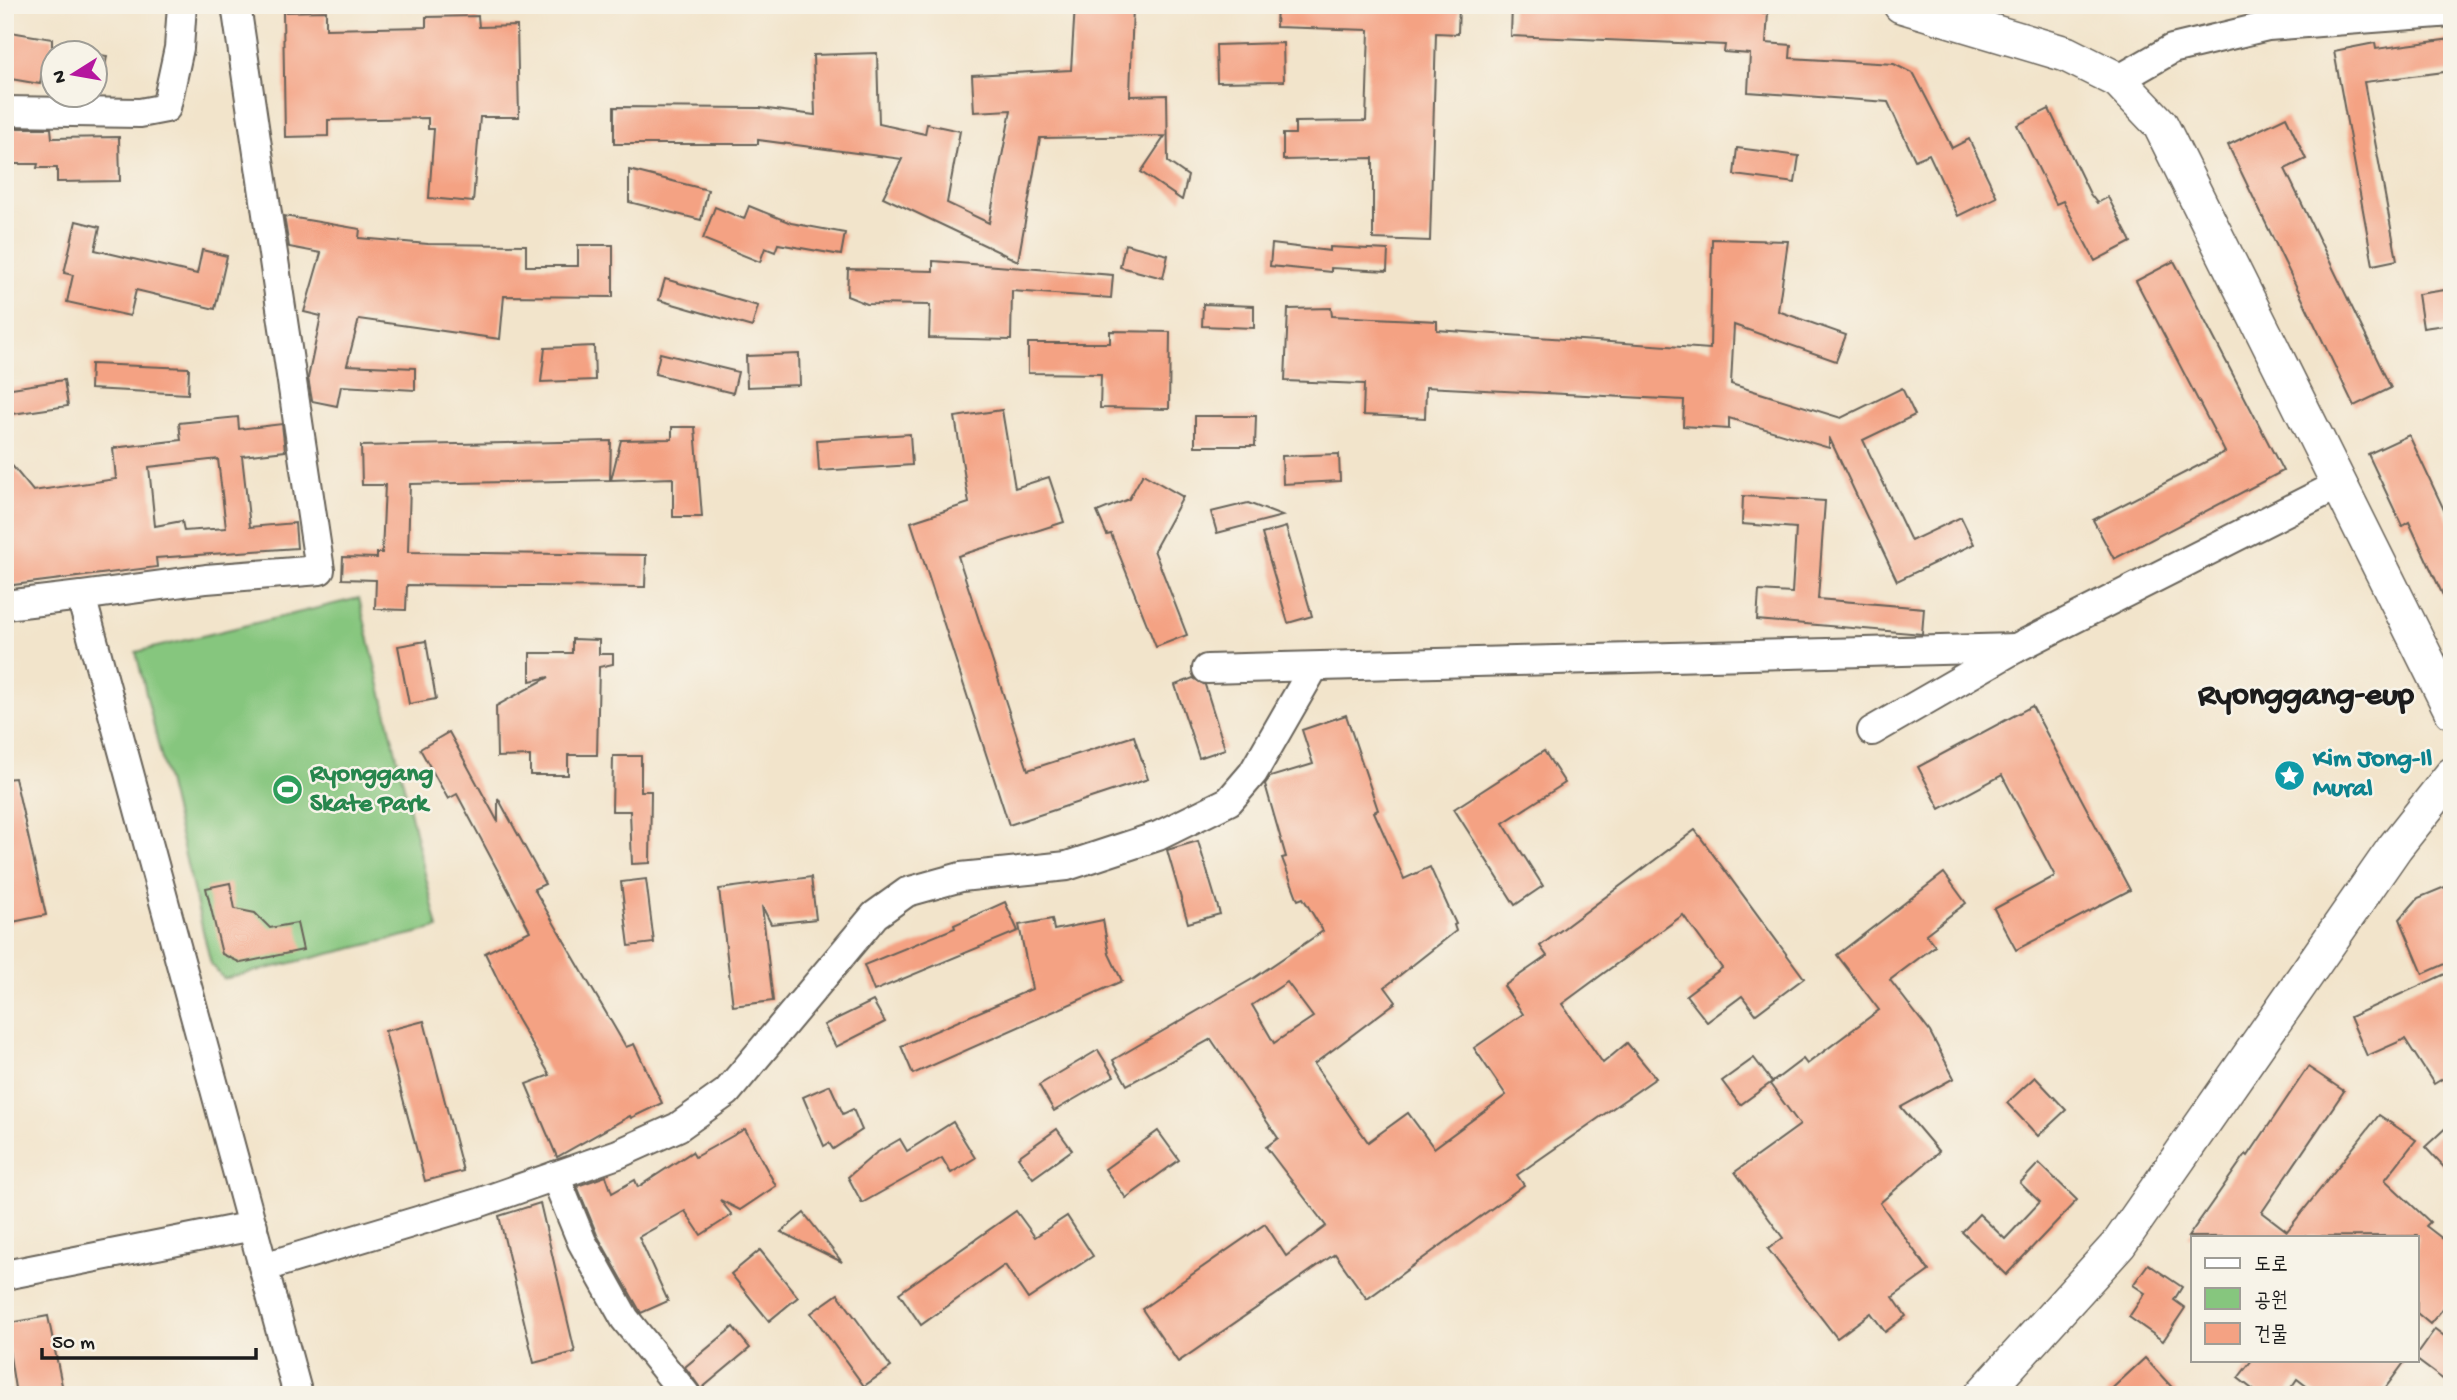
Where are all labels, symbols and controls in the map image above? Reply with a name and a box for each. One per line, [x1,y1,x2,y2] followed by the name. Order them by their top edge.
[38,38,108,108] north arrow
[48,68,73,85] text: N
[2197,678,2415,716] district label: Ryonggang-eup
[2312,745,2432,806] place label: Kim Jong-Il Mural
[2273,758,2307,792] place icon: Kim Jong-Il Mural
[309,760,434,821] place label: Ryonggang Skate Park
[270,773,304,807] sports icon: Ryonggang Skate Park
[2191,1236,2418,1362] legend
[2254,1254,2288,1279] text: 도로
[2254,1290,2288,1315] text: 공원
[42,1316,256,1360] scale bar
[2254,1324,2288,1349] text: 건물
[52,1332,95,1357] text: 50 m

